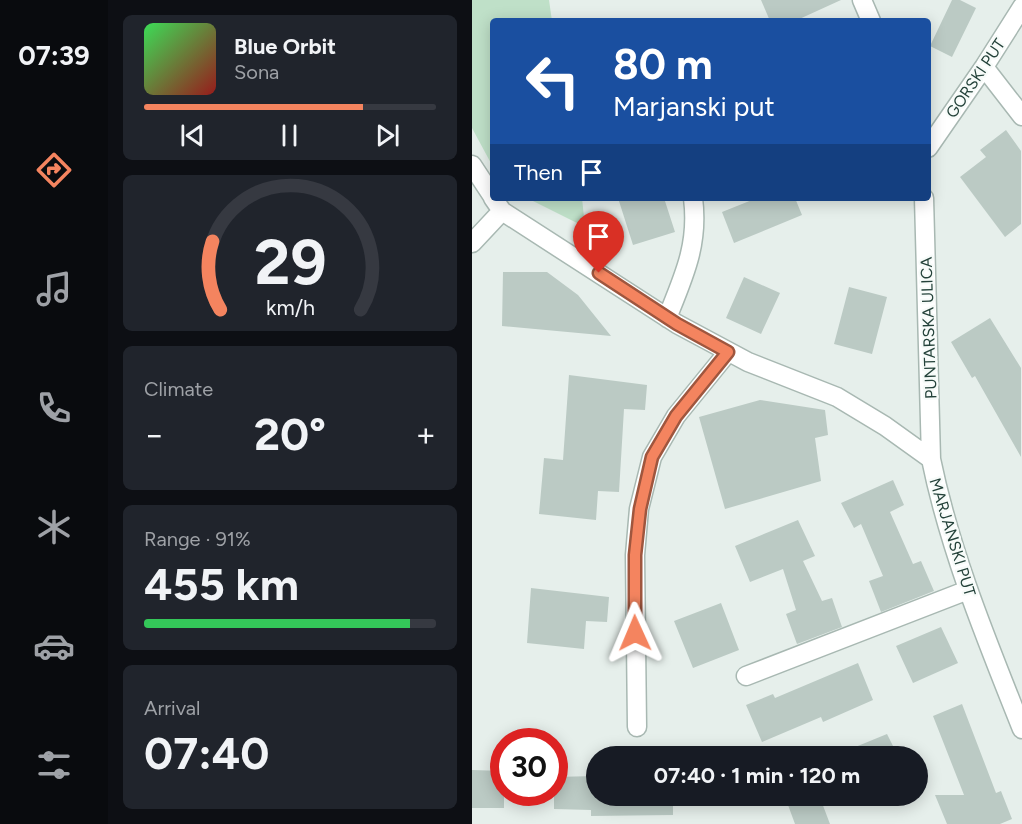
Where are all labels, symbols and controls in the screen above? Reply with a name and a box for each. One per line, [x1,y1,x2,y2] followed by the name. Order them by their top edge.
[234,33,336,60] text: Blue Orbit
[942,35,1009,122] street label: GORSKI PUT
[18,39,90,72] text: 07:39
[613,39,713,90] text: 80 m
[514,42,592,120] icon: left
[234,60,279,84] text: Sona
[613,90,775,123] text: Marjanski put
[176,119,209,152] icon: previous
[273,119,306,152] icon: pause
[371,119,404,152] icon: next
[33,149,75,191] icon: directions
[575,156,608,189] icon: arrive
[514,159,563,186] text: Then
[573,211,624,273] pin
[582,220,615,253] icon: arrive
[254,225,326,300] text: 29
[917,256,940,399] street label: PUNTARSKA ULICA
[33,268,75,310] icon: music
[266,295,314,320] text: km/h
[144,377,213,401] text: Climate
[33,387,75,429] icon: phone
[254,407,326,461] text: 20°
[144,415,165,454] text: −
[415,415,436,454] text: +
[925,476,980,599] street label: MARJANSKI PUT
[33,506,75,548] icon: climate
[144,527,251,551] text: Range · 91%
[144,557,299,611] text: 455 km
[603,601,667,665] position arrow
[33,625,75,667] icon: car
[144,696,200,720] text: Arrival
[144,726,269,780] text: 07:40
[490,728,568,806] speed limit sign: 30
[33,744,75,786] icon: filters
[654,762,860,789] text: 07:40 · 1 min · 120 m

